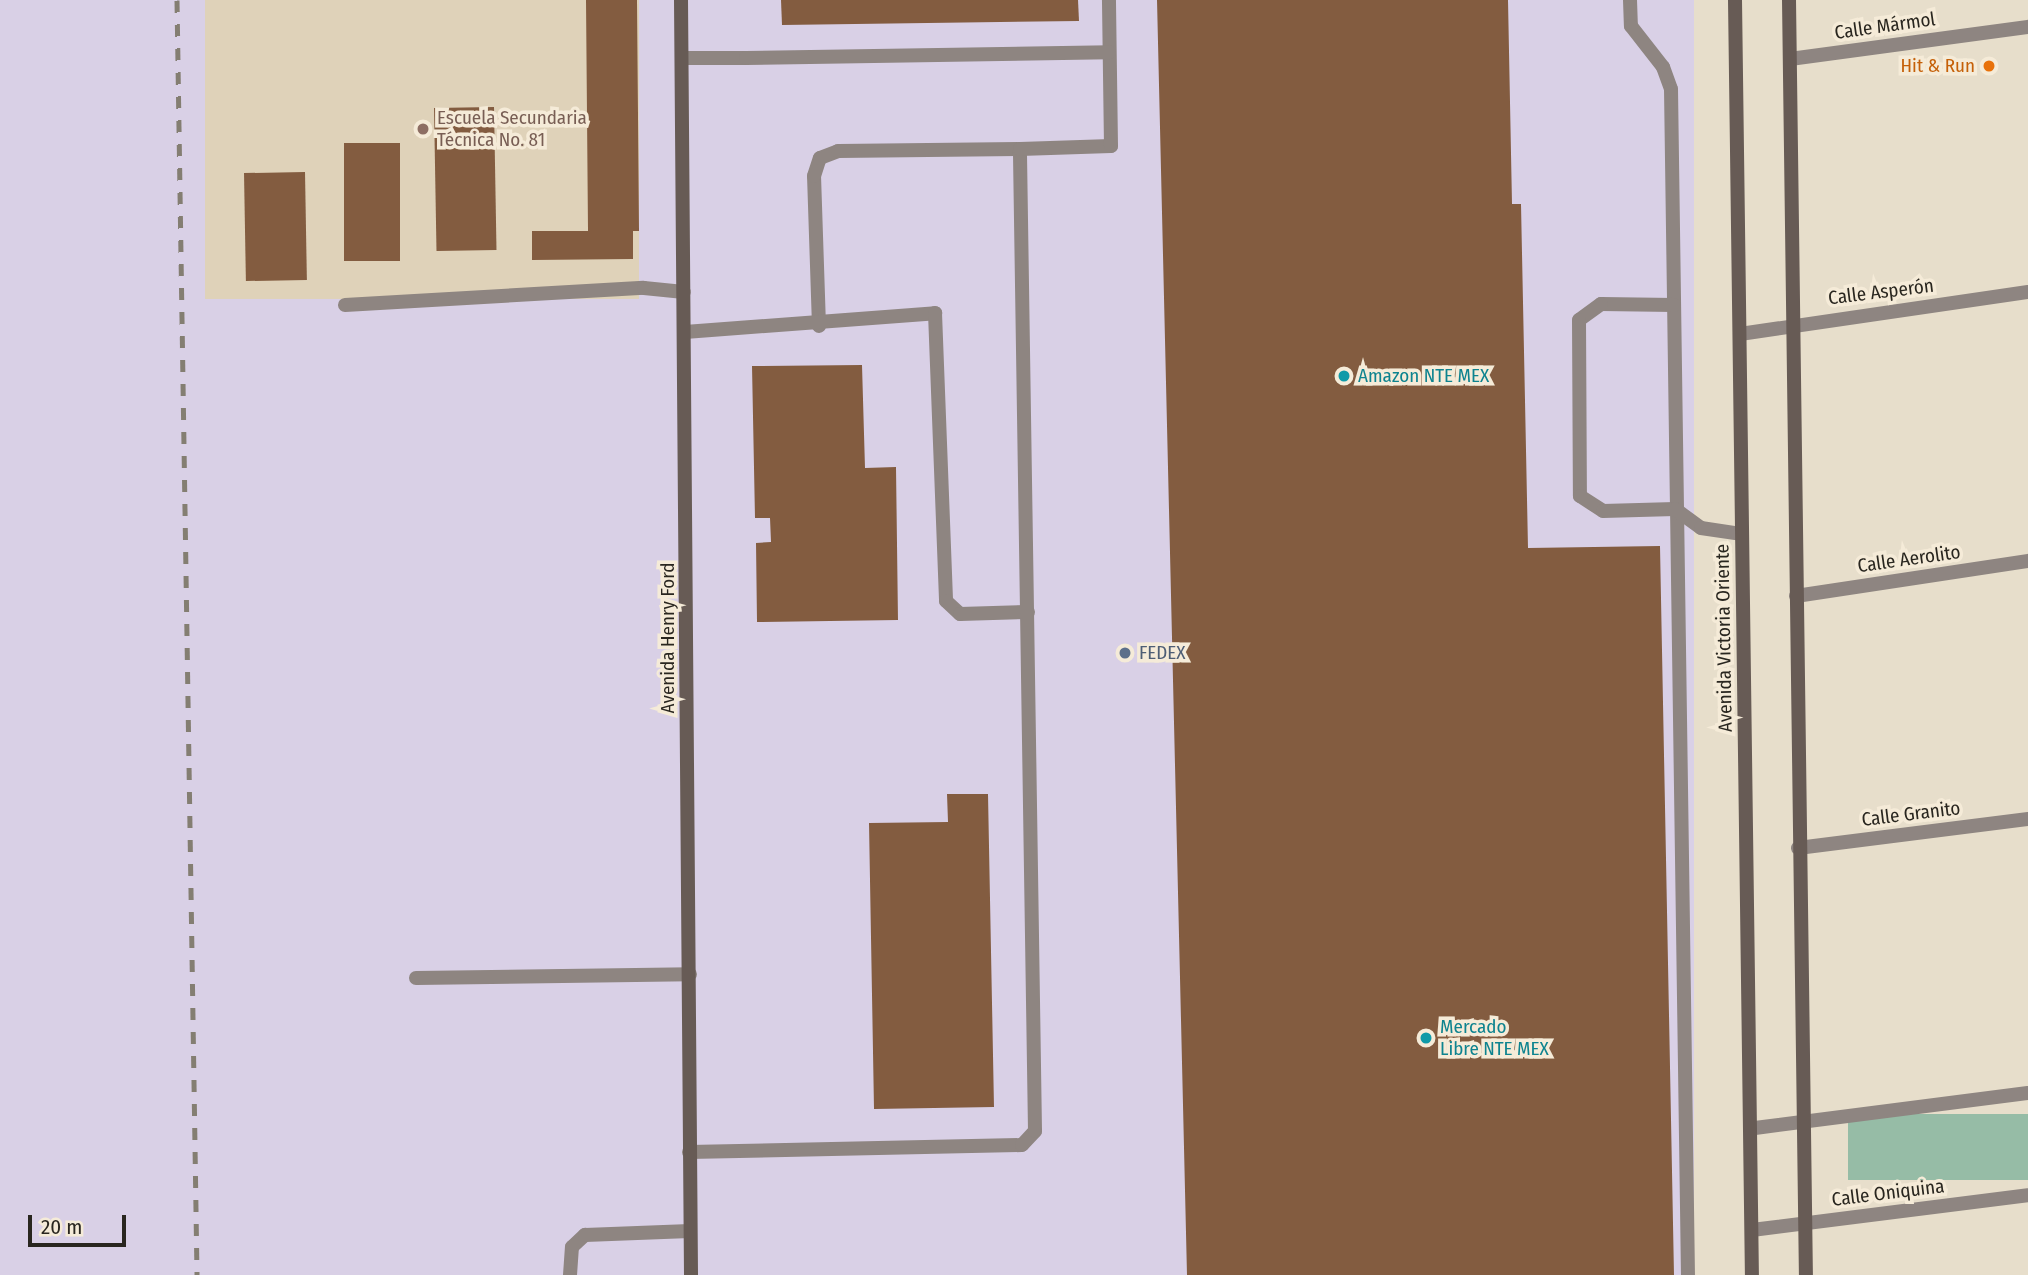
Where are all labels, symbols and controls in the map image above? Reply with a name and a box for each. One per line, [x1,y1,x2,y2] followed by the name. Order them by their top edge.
[1833,8,1937,44] street label: Calle Mármol
[1901,55,1975,77] place label: Hit & Run
[1981,58,1997,74] marker: Hit & Run
[437,107,587,151] place label: Escuela Secundaria Técnica No. 81
[415,121,431,137] marker: Escuela Secundaria Técnica No. 81
[1827,274,1935,310] street label: Calle Asperón
[1358,365,1489,387] place label: Amazon NTE MEX
[1336,368,1352,384] marker: Amazon NTE MEX
[1856,541,1962,577] street label: Calle Aerolito
[1711,544,1737,732] street label: Avenida Victoria Oriente
[657,563,679,713] street label: Avenida Henry Ford
[1139,642,1185,664] place label: FEDEX
[1117,645,1133,661] marker: FEDEX
[1860,797,1962,831] street label: Calle Granito
[1440,1016,1549,1060] place label: Mercado Libre NTE MEX
[1418,1030,1434,1046] marker: Mercado Libre NTE MEX
[1830,1175,1946,1211] street label: Calle Oniquina
[32,1202,130,1246] scale bar
[41,1214,82,1240] text: 20 m

